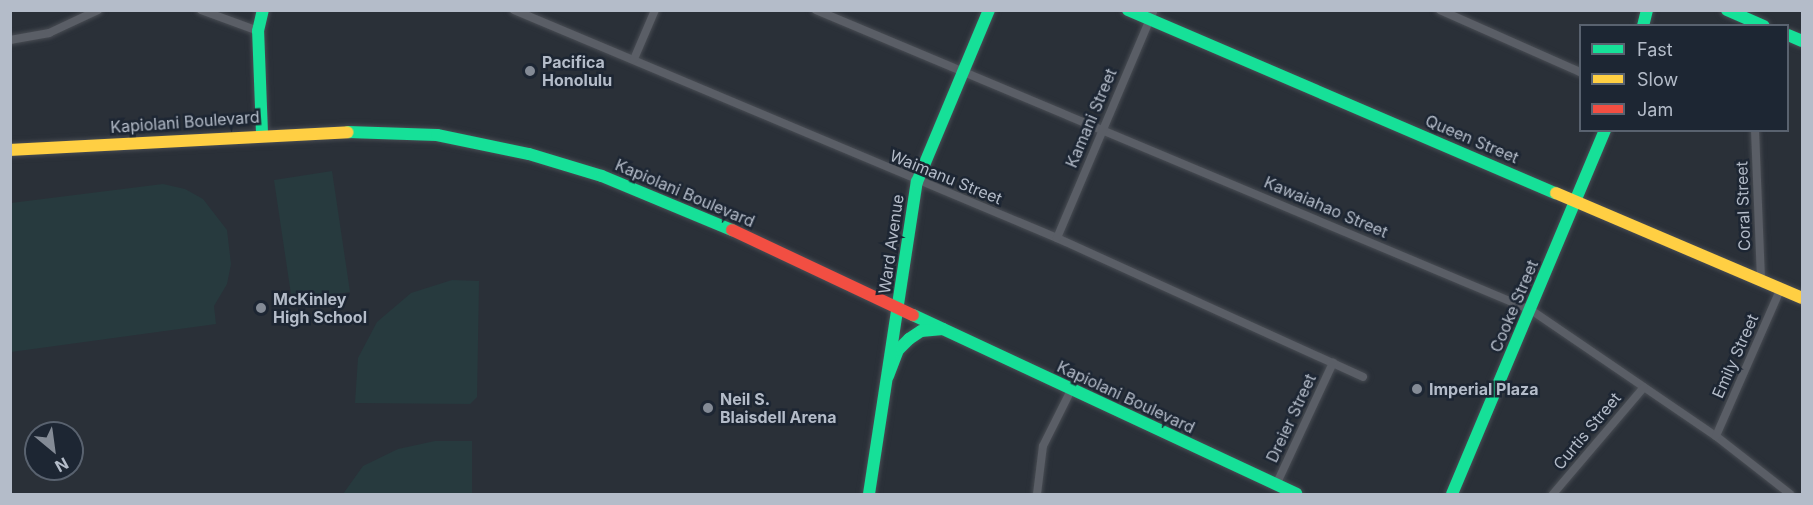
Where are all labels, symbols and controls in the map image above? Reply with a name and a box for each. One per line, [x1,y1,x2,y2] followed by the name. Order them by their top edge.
[1579,24,1789,132] legend
[1637,39,1673,60] text: Fast
[542,52,612,90] place label: Pacifica Honolulu
[523,64,537,78] marker: Pacifica Honolulu
[1062,66,1120,170] street label: Kamani Street
[1637,69,1678,90] text: Slow
[1637,99,1673,120] text: Jam
[110,107,260,137] street label: Kapiolani Boulevard
[1422,111,1522,167] street label: Queen Street
[887,146,1005,208] street label: Waimanu Street
[612,155,758,231] street label: Kapiolani Boulevard
[1732,161,1754,251] street label: Coral Street
[1261,172,1391,242] street label: Kawaiahao Street
[875,193,907,295] street label: Ward Avenue
[1486,257,1542,355] street label: Cooke Street
[273,289,367,327] place label: McKinley High School
[254,301,268,315] marker: McKinley High School
[1708,311,1762,401] street label: Emily Street
[1054,357,1198,437] street label: Kapiolani Boulevard
[1262,371,1320,465] street label: Dreier Street
[1429,379,1539,399] place label: Imperial Plaza
[1410,382,1424,396] marker: Imperial Plaza
[720,389,836,427] place label: Neil S. Blaisdell Arena
[1549,389,1625,473] street label: Curtis Street
[701,401,715,415] marker: Neil S. Blaisdell Arena
[24,421,84,481] north arrow
[52,453,72,477] text: N

